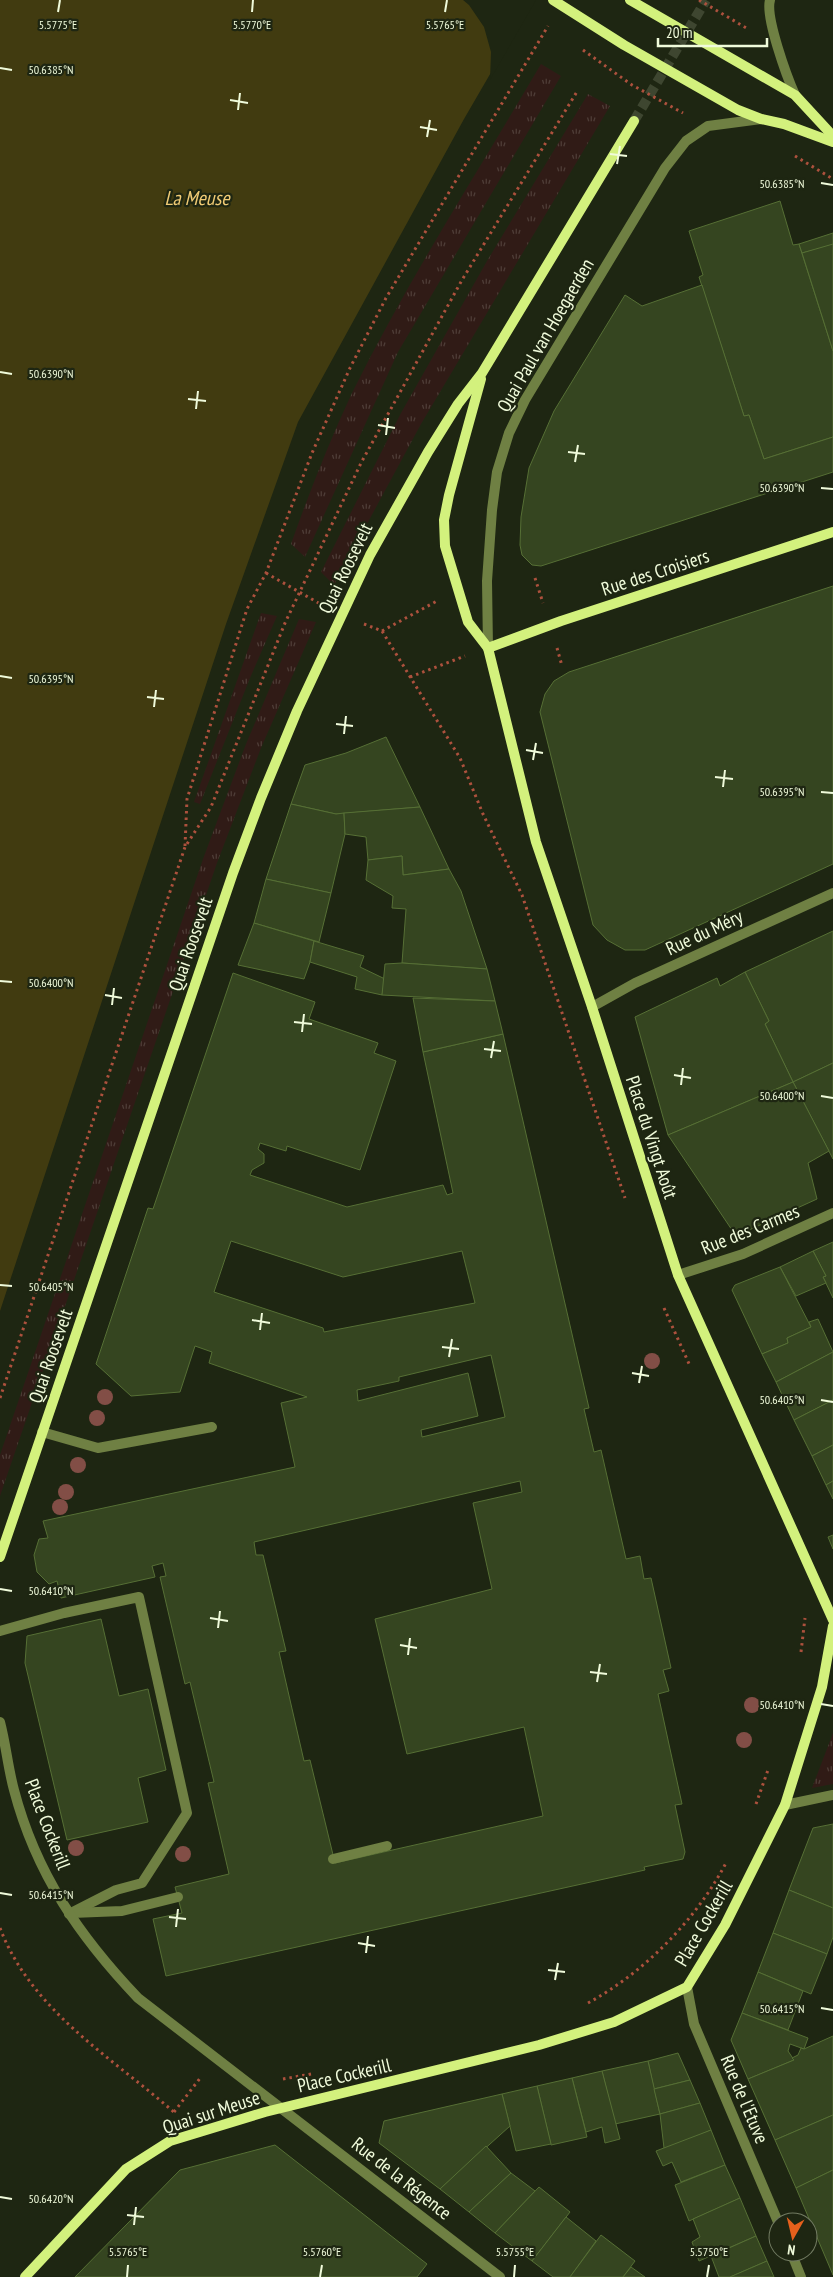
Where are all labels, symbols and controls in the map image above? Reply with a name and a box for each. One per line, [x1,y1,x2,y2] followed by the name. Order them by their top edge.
[658,15,767,47] scale bar
[39,17,77,32] text: 5.5775°E
[233,17,271,32] text: 5.5770°E
[426,17,464,32] text: 5.5765°E
[666,23,692,42] text: 20 m
[28,62,74,77] text: 50.6385°N
[759,176,805,191] text: 50.6385°N
[165,185,231,211] water label: La Meuse
[491,254,599,416] street label: Quai Paul van Hoegaerden
[28,366,74,381] text: 50.6390°N
[759,480,805,495] text: 50.6390°N
[313,518,378,617] street label: Quai Roosevelt
[598,543,712,601] street label: Rue des Croisiers
[28,671,74,686] text: 50.6395°N
[759,784,805,799] text: 50.6395°N
[163,893,218,994] street label: Quai Roosevelt
[662,903,747,960] street label: Rue du Méry
[28,975,74,990] text: 50.6400°N
[621,1073,683,1202] street label: Place du Vingt Août
[759,1088,805,1103] text: 50.6400°N
[697,1198,803,1260] street label: Rue des Carmes
[28,1279,74,1294] text: 50.6405°N
[23,1305,78,1406] street label: Quai Roosevelt
[759,1392,805,1407] text: 50.6405°N
[28,1583,74,1598] text: 50.6410°N
[759,1697,805,1712] text: 50.6410°N
[20,1775,76,1873] street label: Place Cockerill
[669,1875,737,1970] street label: Place Cockerill
[28,1887,74,1902] text: 50.6415°N
[759,2001,805,2016] text: 50.6415°N
[716,2051,774,2147] street label: Rue de l'Etuve
[295,2052,394,2097] street label: Place Cockerill
[159,2085,263,2139] street label: Quai sur Meuse
[347,2132,457,2225] street label: Rue de la Régence
[28,2191,74,2206] text: 50.6420°N
[768,2212,818,2262] north arrow
[786,2240,796,2259] text: N
[109,2244,147,2259] text: 5.5765°E
[303,2244,341,2259] text: 5.5760°E
[496,2244,534,2259] text: 5.5755°E
[690,2244,728,2259] text: 5.5750°E

